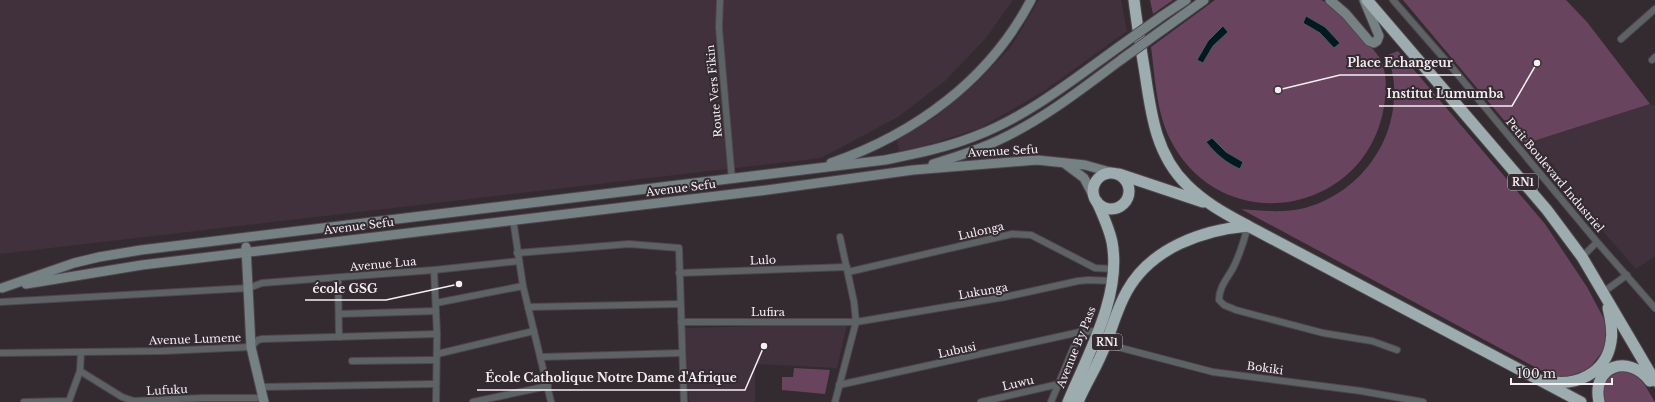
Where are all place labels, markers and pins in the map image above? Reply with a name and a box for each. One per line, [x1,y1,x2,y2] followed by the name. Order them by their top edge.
[1340,51,1461,75] callout: Place Echangeur
[1379,82,1512,106] callout: Institut Lumumba
[305,276,386,300] callout: école GSG
[477,366,745,390] callout: École Catholique Notre Dame d'Afrique

